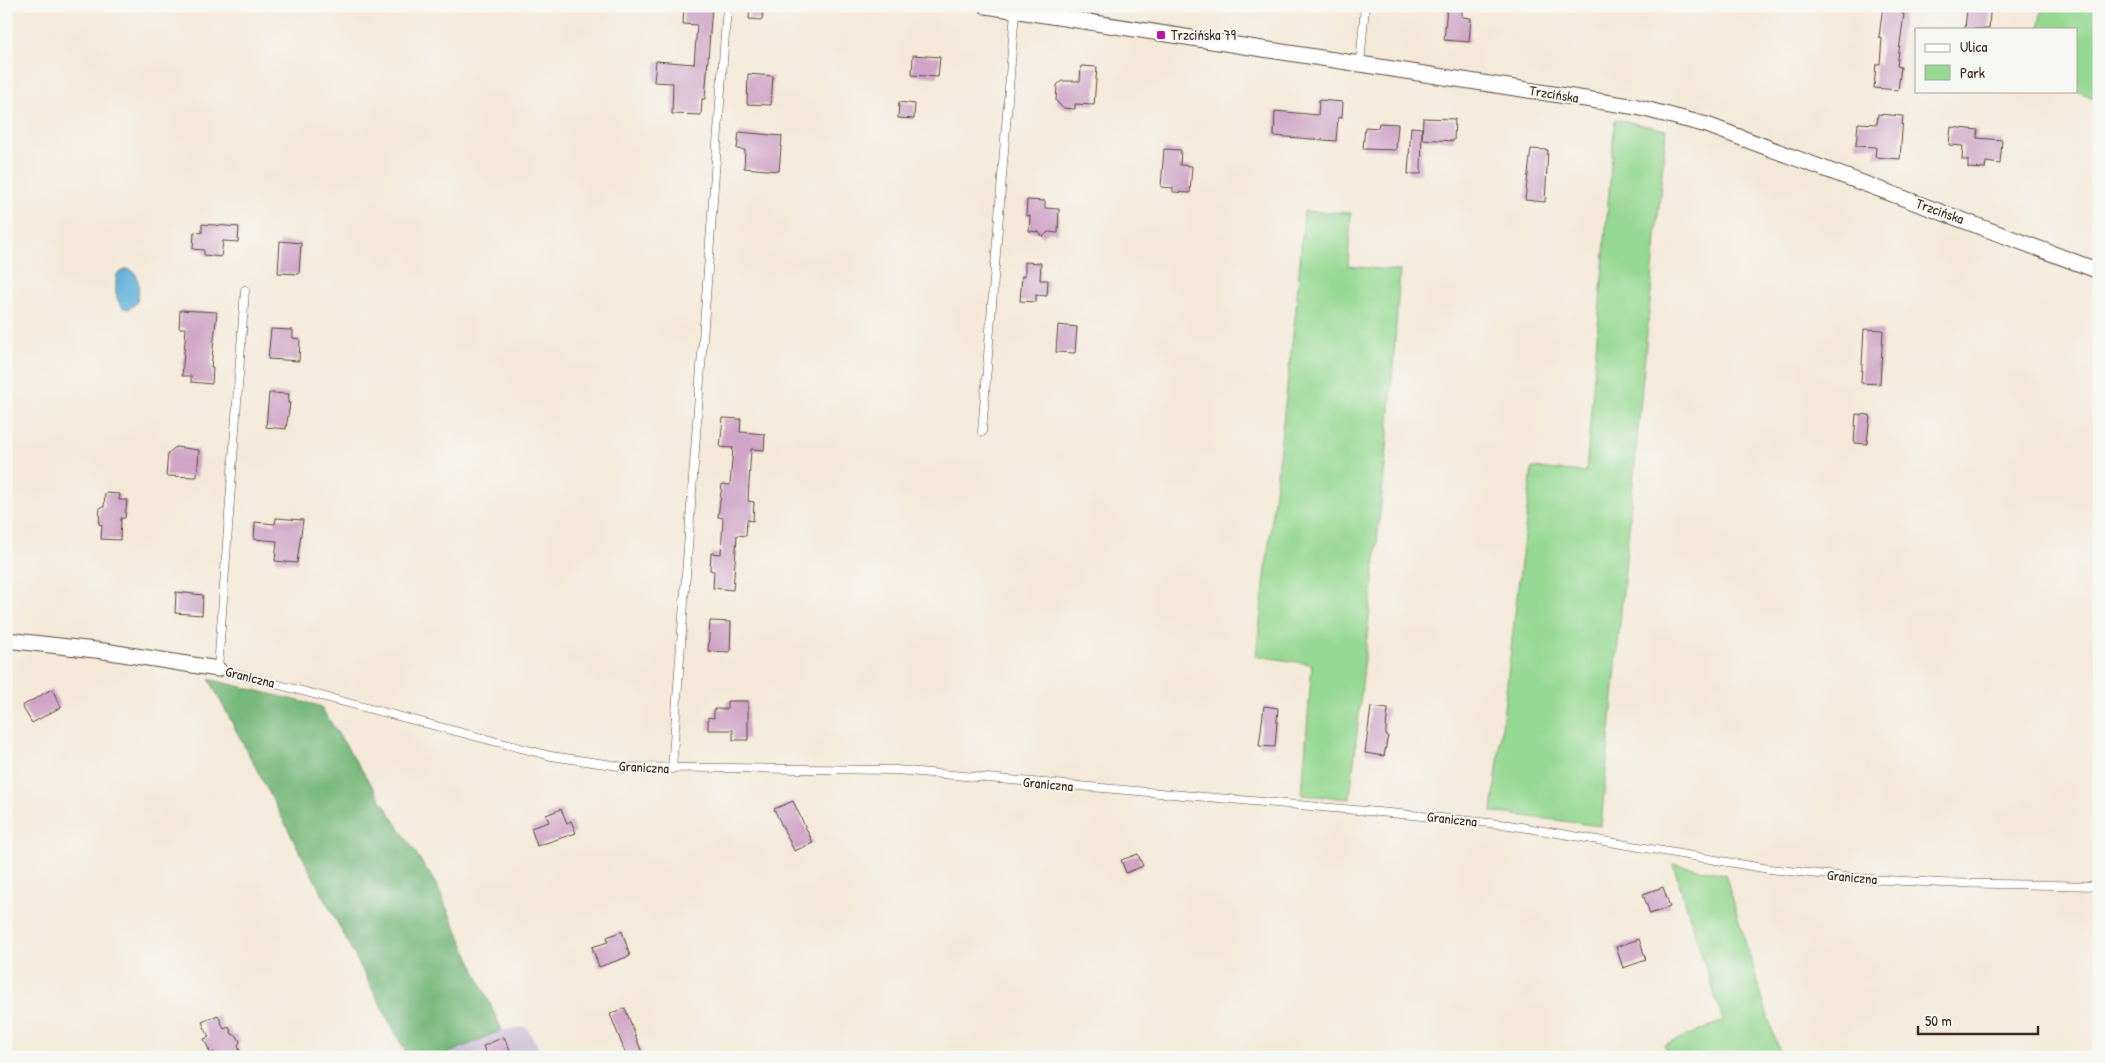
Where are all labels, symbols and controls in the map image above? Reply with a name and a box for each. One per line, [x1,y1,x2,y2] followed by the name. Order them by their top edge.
[1171,25,1236,44] place label: Trzcińska 79
[1915,28,2078,92] legend
[1155,29,1167,41] marker: Trzcińska 79
[1960,36,1987,57] text: Ulica
[1960,62,1985,83] text: Park
[1528,80,1581,107] street label: Trzcińska
[1914,193,1967,228] street label: Trzcińska
[223,661,277,692] street label: Graniczna
[618,756,670,777] street label: Graniczna
[1022,772,1074,795] street label: Graniczna
[1426,806,1479,831] street label: Graniczna
[1826,865,1878,888] street label: Graniczna
[1918,1003,2038,1035] scale bar
[1925,1010,1952,1031] text: 50 m

